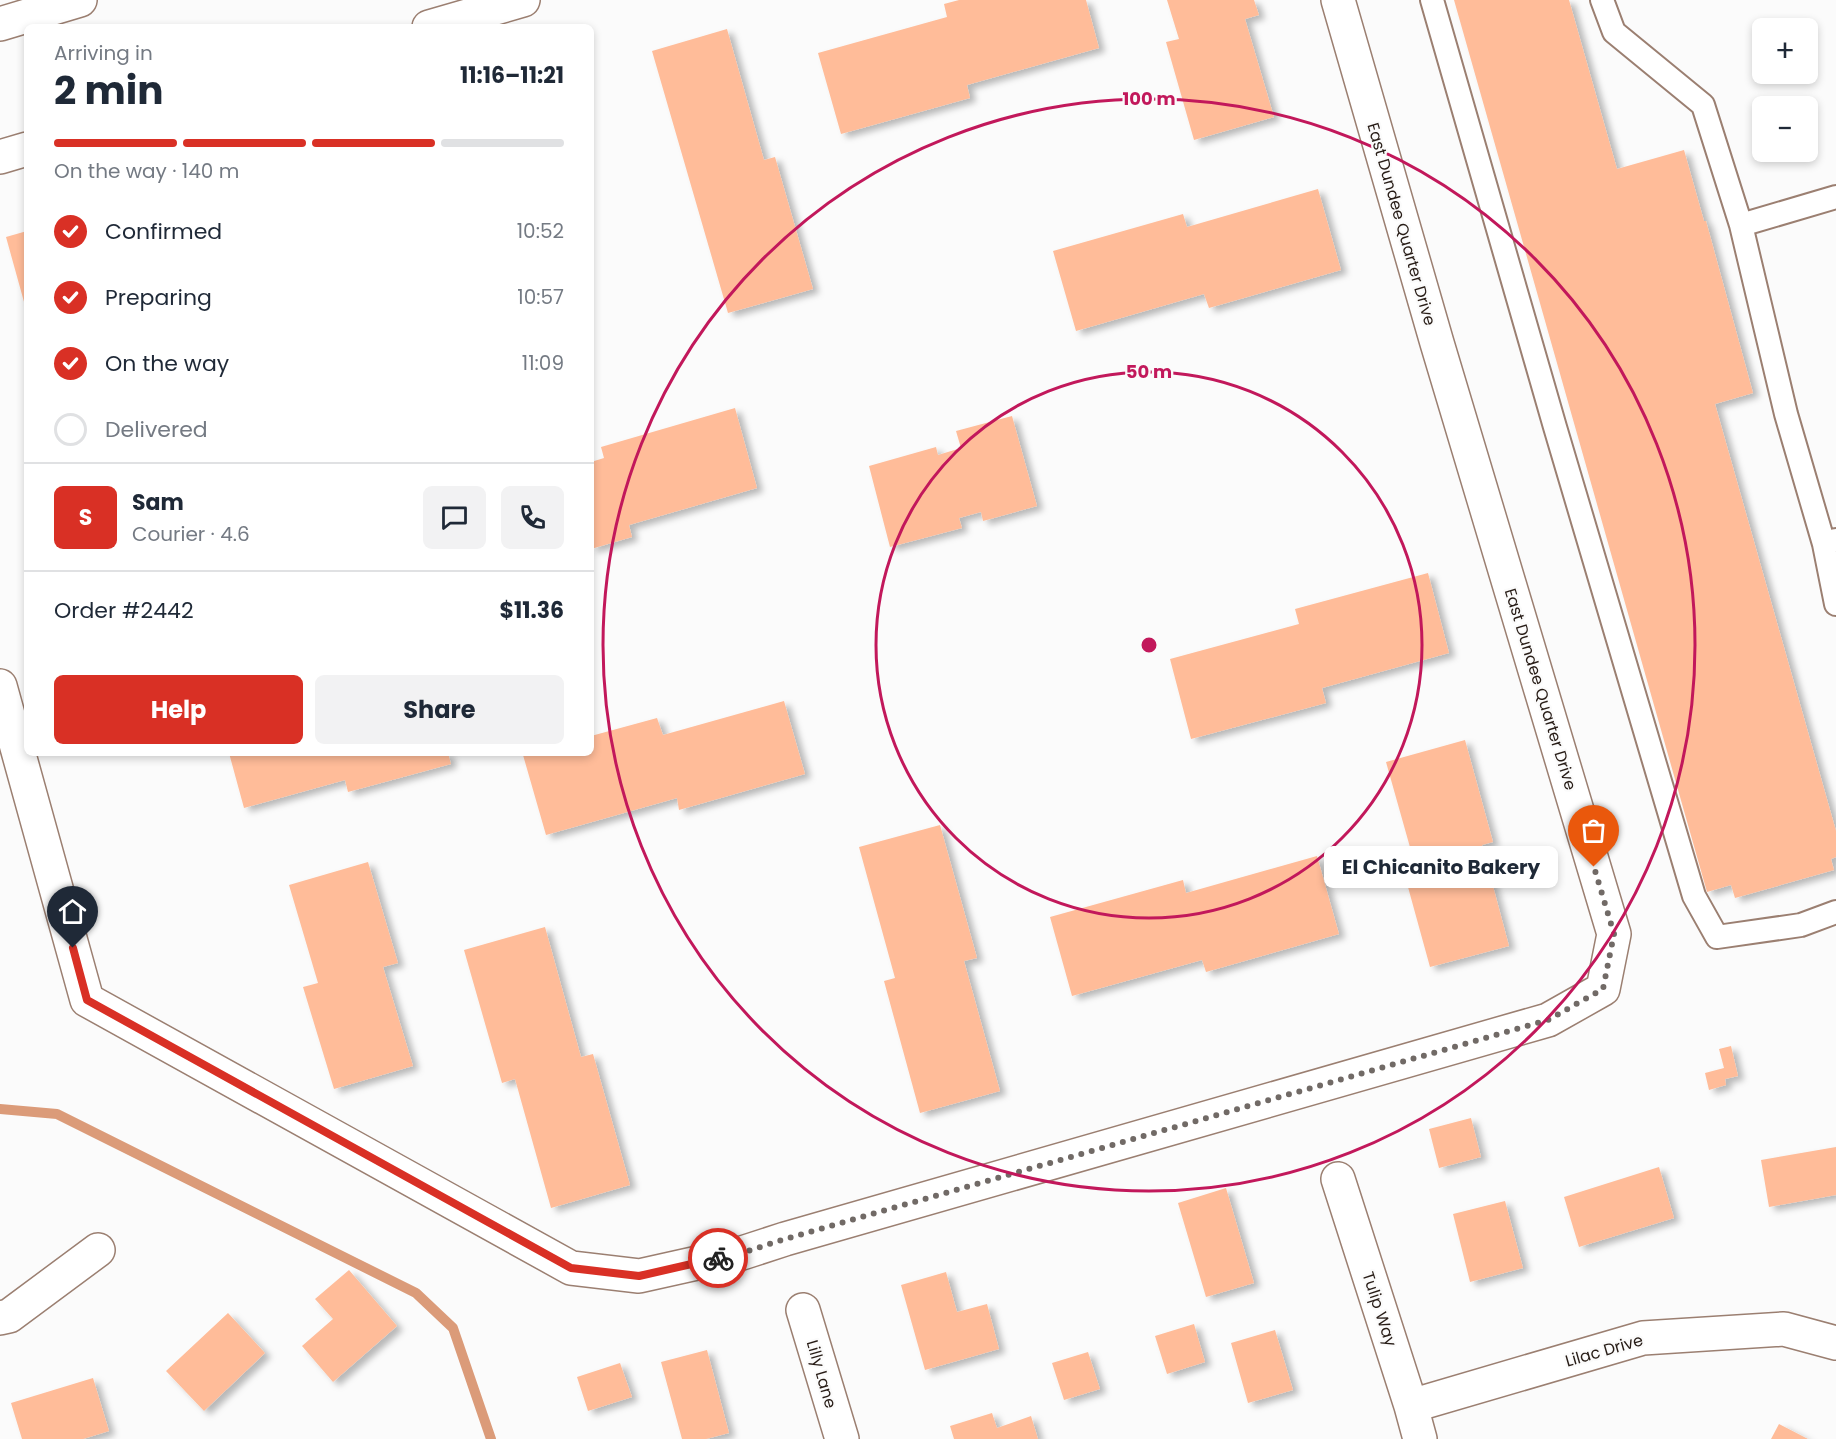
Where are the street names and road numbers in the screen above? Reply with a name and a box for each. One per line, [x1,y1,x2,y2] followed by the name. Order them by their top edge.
[1362,120,1442,328] street label: East Dundee Quarter Drive
[1499,585,1582,793] street label: East Dundee Quarter Drive
[1357,1269,1402,1349] street label: Tulip Way
[1563,1328,1646,1373] street label: Lilac Drive
[801,1337,842,1411] street label: Lilly Lane

